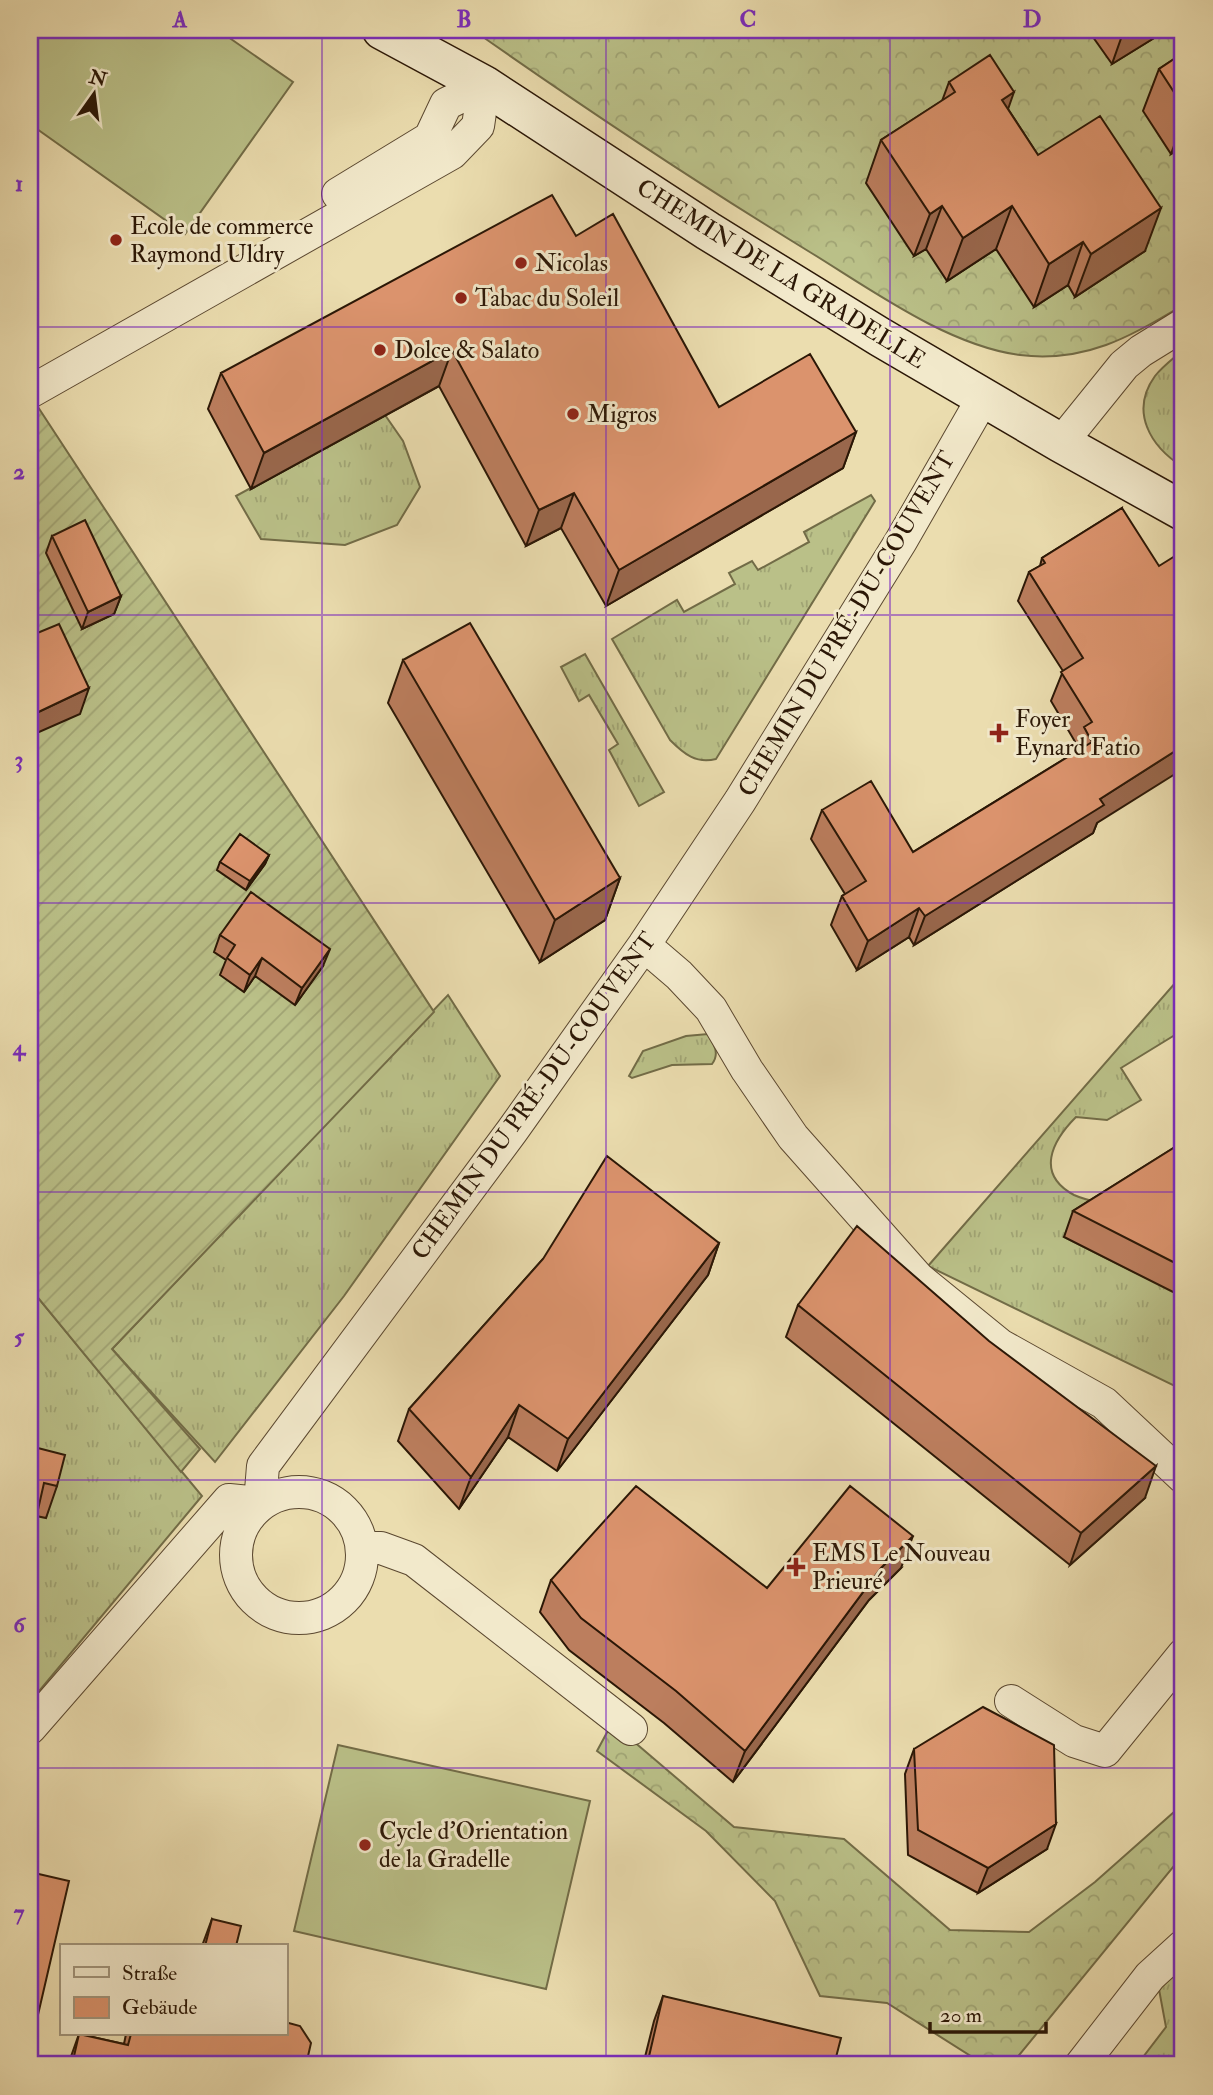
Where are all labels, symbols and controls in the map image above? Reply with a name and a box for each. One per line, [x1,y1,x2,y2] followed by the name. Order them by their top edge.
[172,5,188,34] text: A
[456,5,472,34] text: B
[740,5,756,34] text: C
[1023,5,1041,34] text: D
[60,60,130,130] north arrow
[86,65,110,92] text: N
[15,169,23,198] text: 1
[631,172,931,376] street label: CHEMIN DE LA GRADELLE
[130,211,313,270] place label: Ecole de commerce Raymond Uldry
[108,232,124,248] marker: Ecole de commerce Raymond Uldry
[535,248,608,279] place label: Nicolas
[513,255,529,271] marker: Nicolas
[475,283,619,314] place label: Tabac du Soleil
[453,290,469,306] marker: Tabac du Soleil
[394,335,539,366] place label: Dolce & Salato
[372,342,388,358] marker: Dolce & Salato
[587,399,657,430] place label: Migros
[565,406,581,422] marker: Migros
[730,445,963,802] street label: CHEMIN DU PRÉ-DU-COUVENT
[13,457,25,486] text: 2
[1015,704,1140,763] place label: Foyer Eynard Fatio
[989,723,1009,743] marker: Foyer Eynard Fatio
[15,745,23,774] text: 3
[404,925,663,1266] street label: CHEMIN DU PRÉ-DU-COUVENT
[12,1033,27,1062] text: 4
[14,1322,25,1351] text: 5
[812,1538,991,1597] place label: EMS Le Nouveau Prieuré
[786,1557,806,1577] marker: EMS Le Nouveau Prieuré
[13,1610,27,1639] text: 6
[379,1816,568,1875] place label: Cycle d'Orientation de la Gradelle
[357,1837,373,1853] marker: Cycle d'Orientation de la Gradelle
[14,1898,25,1927] text: 7
[60,1944,287,2036] legend
[122,1960,177,1987] text: Straße
[930,1990,1045,2034] scale bar
[122,1994,198,2021] text: Gebäude
[940,2002,982,2029] text: 20 m

